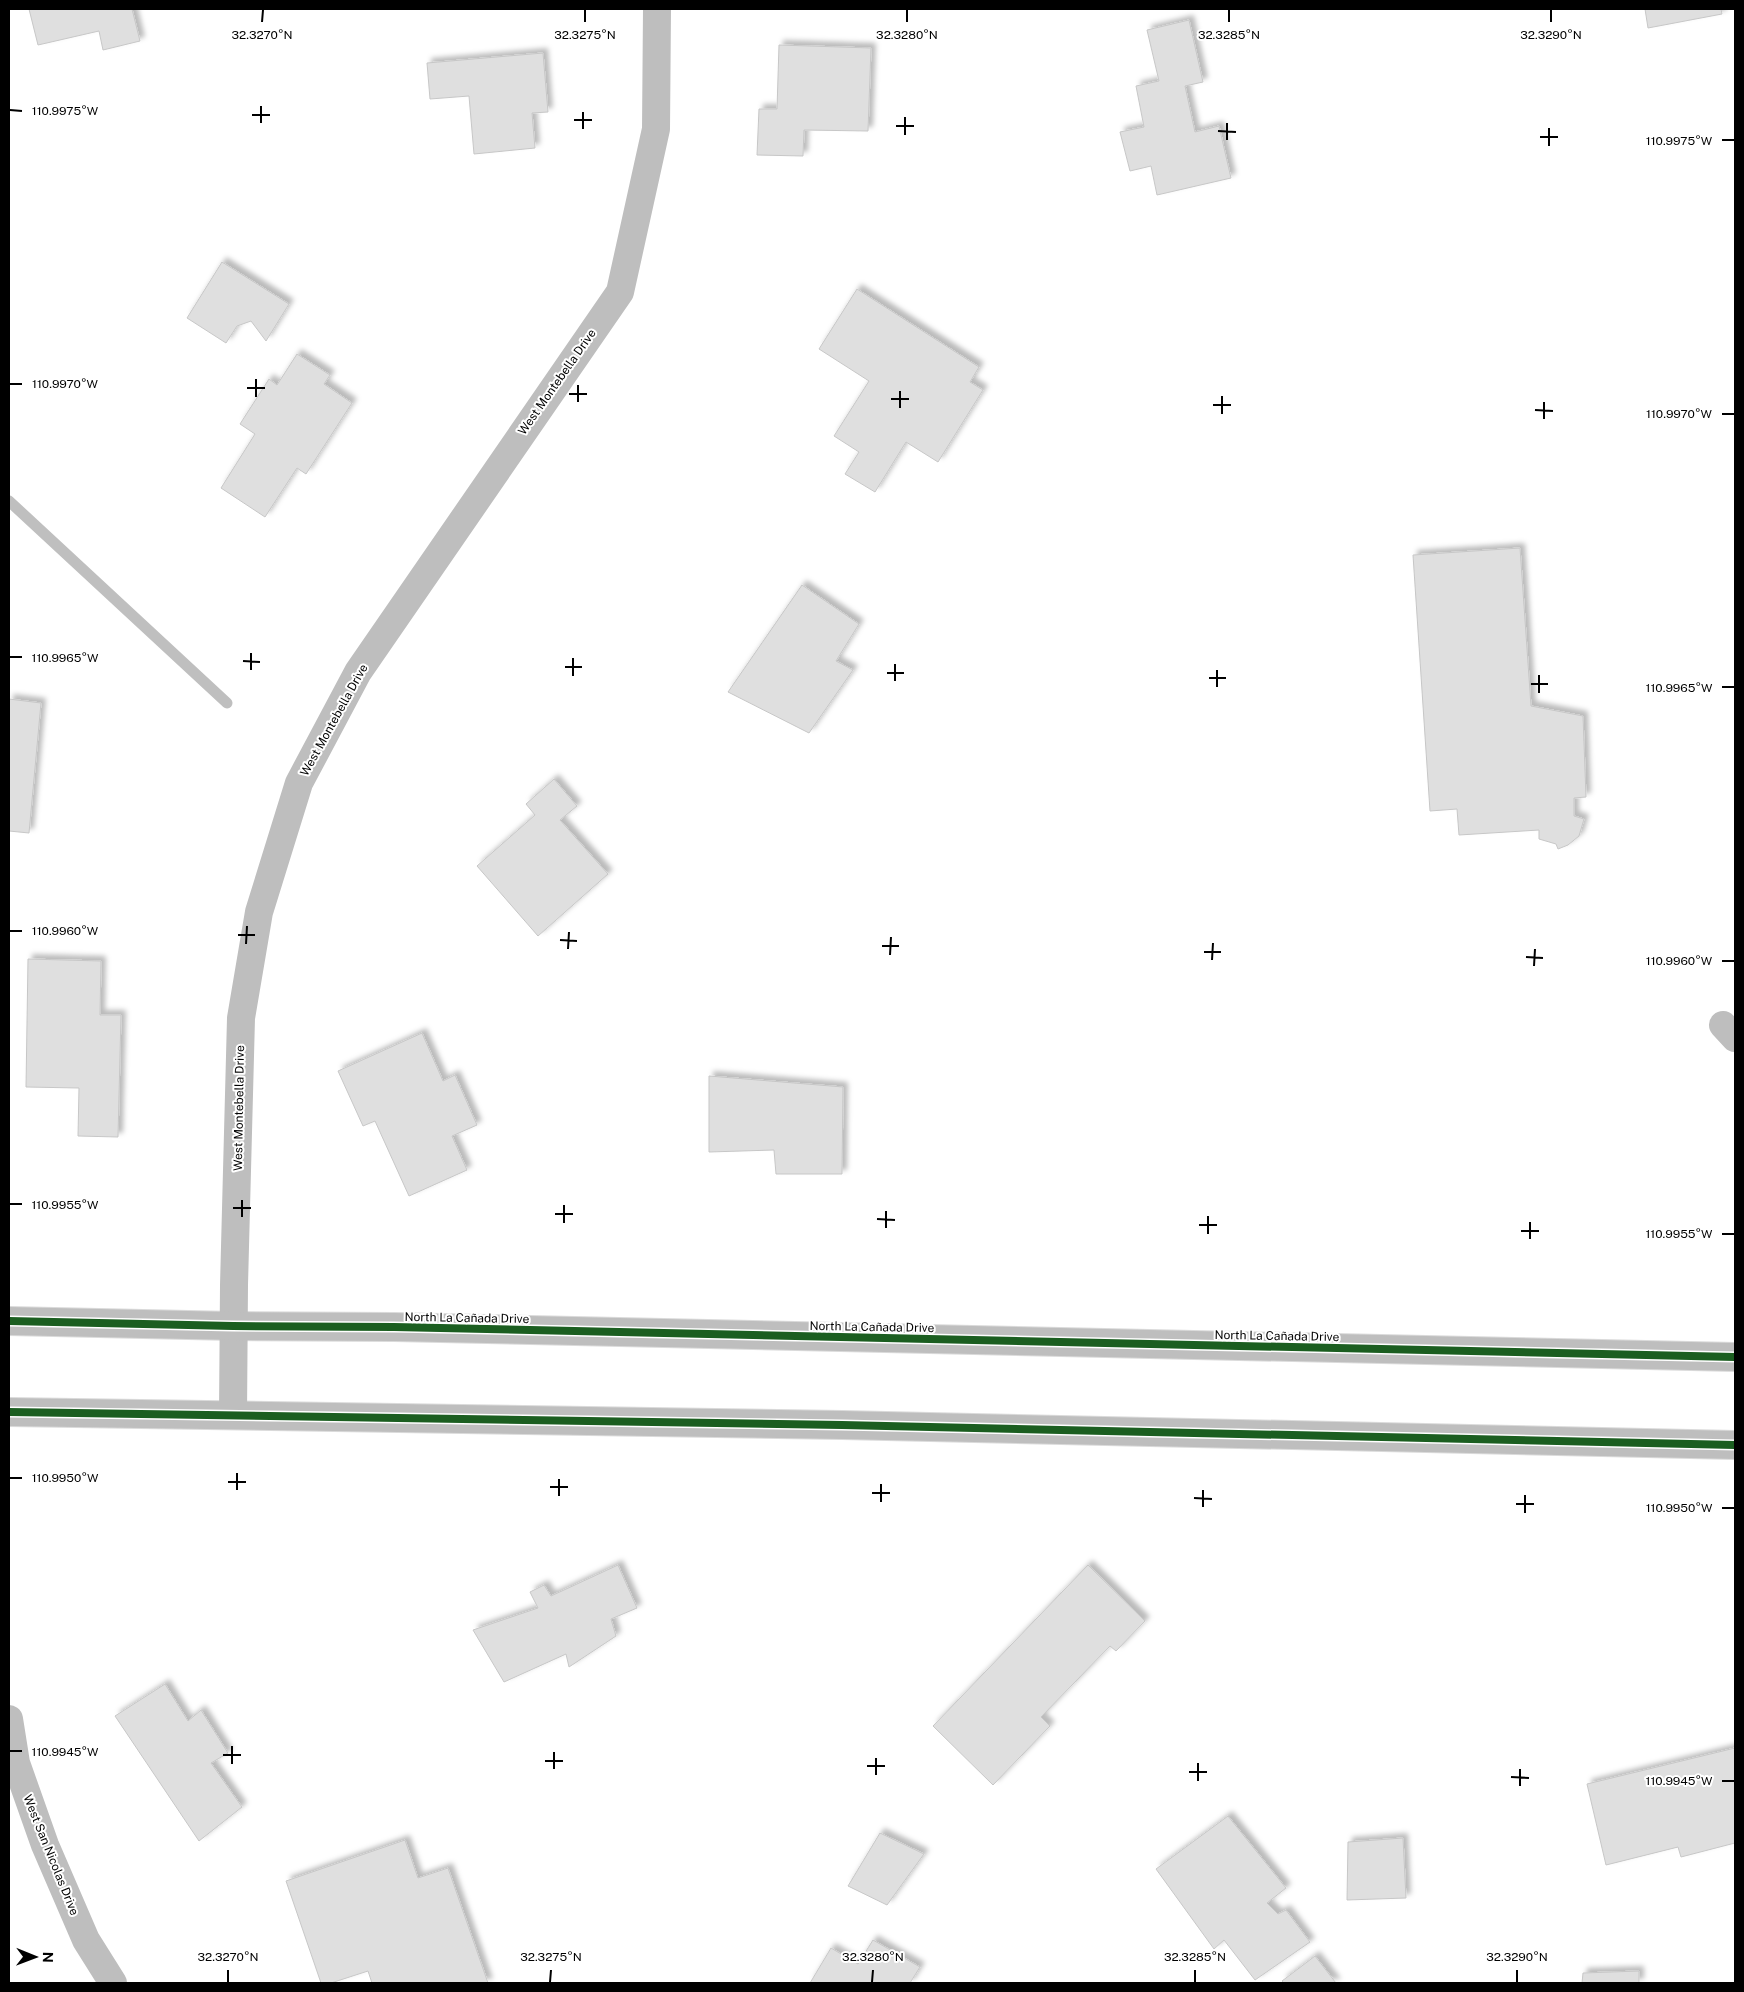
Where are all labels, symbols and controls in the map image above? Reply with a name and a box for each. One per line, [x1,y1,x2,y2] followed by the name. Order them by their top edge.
[231,28,293,42] text: 32.3270°N
[554,28,616,42] text: 32.3275°N
[876,28,938,42] text: 32.3280°N
[1198,28,1260,42] text: 32.3285°N
[1520,28,1582,42] text: 32.3290°N
[32,104,99,118] text: 110.9975°W
[1646,134,1713,148] text: 110.9975°W
[515,326,599,438] street label: West Montebella Drive
[32,377,98,391] text: 110.9970°W
[1646,407,1712,421] text: 110.9970°W
[32,651,99,665] text: 110.9965°W
[297,661,371,778] street label: West Montebella Drive
[1646,681,1713,695] text: 110.9965°W
[32,924,99,938] text: 110.9960°W
[1646,954,1713,968] text: 110.9960°W
[231,1045,247,1171] street label: West Montebella Drive
[31,1198,99,1212] text: 110.9955°W
[1645,1227,1713,1241] text: 110.9955°W
[404,1310,530,1326] street label: North La Cañada Drive
[809,1319,935,1335] street label: North La Cañada Drive
[1214,1328,1340,1344] street label: North La Cañada Drive
[32,1471,99,1485] text: 110.9950°W
[1646,1501,1713,1515] text: 110.9950°W
[32,1745,99,1759] text: 110.9945°W
[1646,1774,1713,1788] text: 110.9945°W
[20,1793,82,1917] street label: West San Nicolas Drive
[10,1932,60,1982] north arrow
[197,1950,259,1964] text: 32.3270°N
[520,1950,582,1964] text: 32.3275°N
[842,1950,904,1964] text: 32.3280°N
[1164,1950,1226,1964] text: 32.3285°N
[1486,1950,1548,1964] text: 32.3290°N
[40,1952,56,1963] text: N

